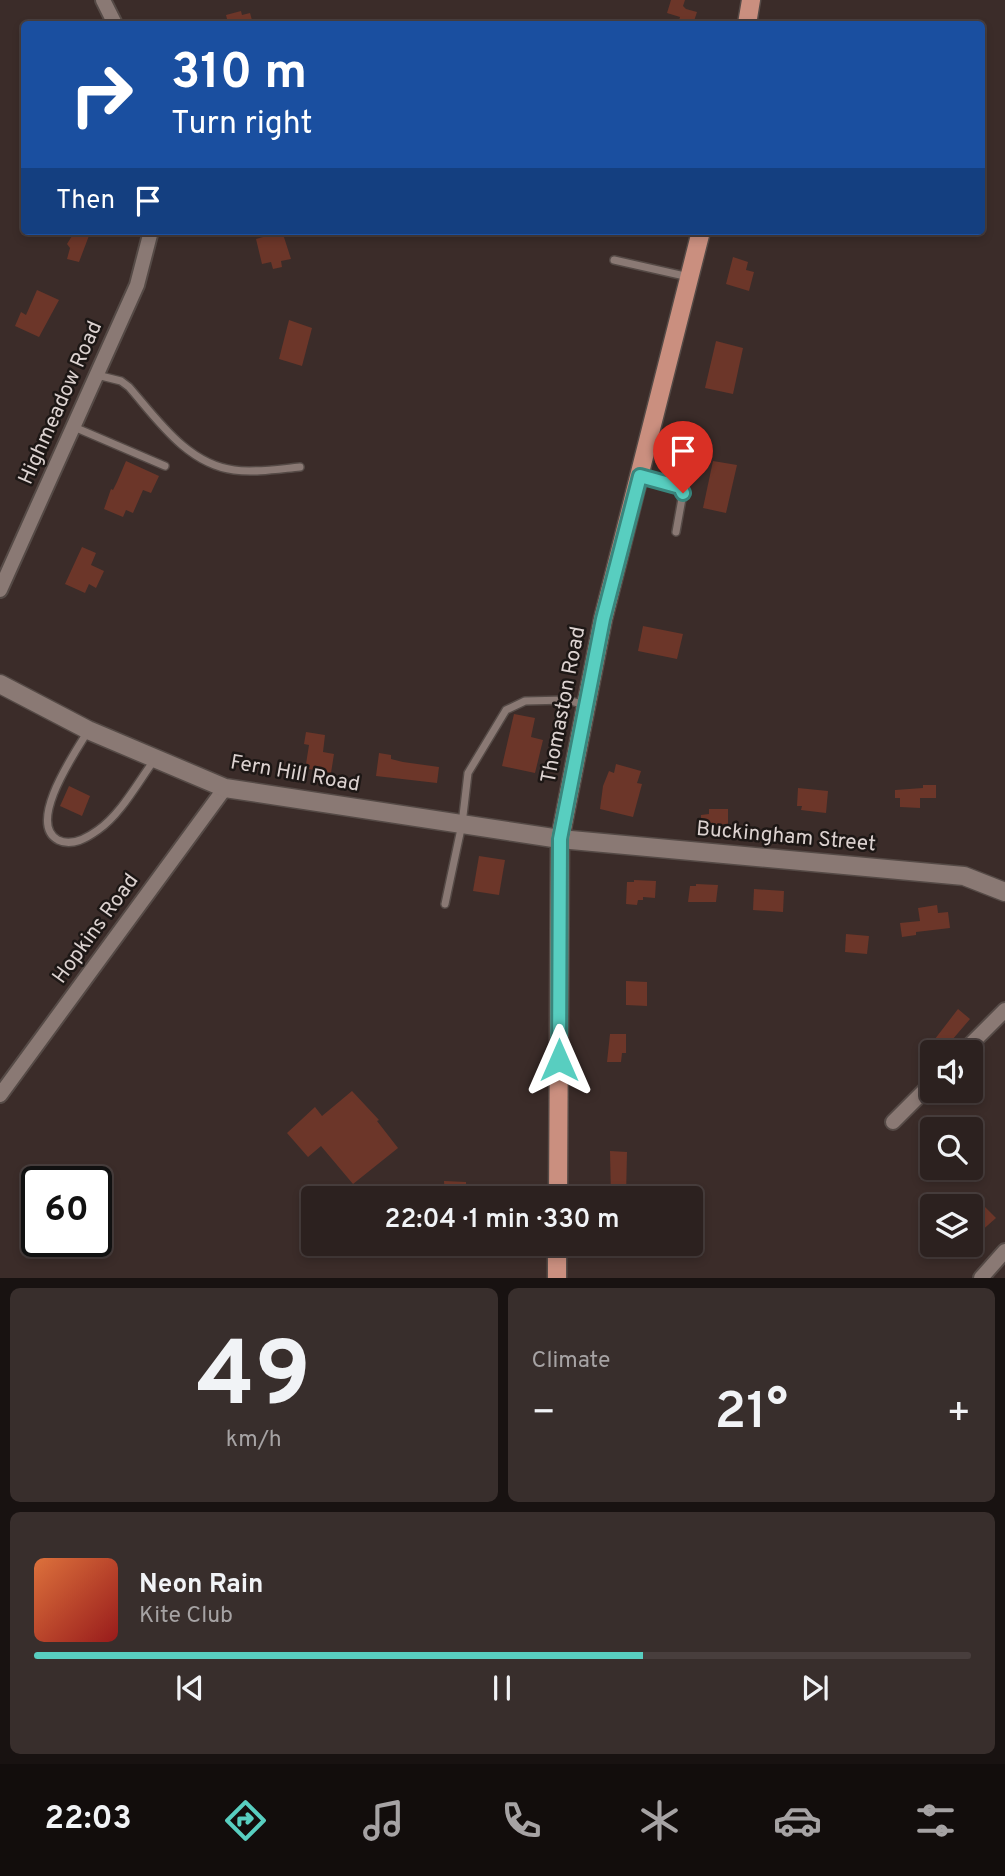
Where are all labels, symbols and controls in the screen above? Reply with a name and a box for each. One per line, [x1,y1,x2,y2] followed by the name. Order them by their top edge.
[171,44,307,106] text: 310 m
[56,49,147,140] icon: right
[171,105,313,145] text: Turn right
[129,182,167,220] icon: arrive
[56,185,115,218] text: Then
[13,317,109,489] street label: Highmeadow Road
[653,421,713,493] pin
[664,432,702,470] icon: arrive
[536,624,592,786] street label: Thomaston Road
[228,749,362,799] street label: Fern Hill Road
[695,816,877,858] street label: Buckingham Street
[47,869,145,989] street label: Hopkins Road
[522,1023,596,1097] position arrow
[920,1040,983,1257] map controls
[920,1040,983,1103] button: sound
[920,1117,983,1180] button: search
[21,1166,112,1257] speed limit sign: 60
[920,1194,983,1257] button: layers
[385,1204,619,1237] text: 22:04 · 1 min · 330 m
[197,1323,311,1438] text: 49
[532,1347,610,1376] text: Climate
[714,1381,788,1447] text: 21°
[532,1390,556,1439] text: −
[946,1390,971,1439] text: +
[226,1426,282,1455] text: km/h
[139,1569,264,1602] text: Neon Rain
[139,1602,233,1631] text: Kite Club
[171,1669,209,1707] icon: previous
[483,1669,521,1707] icon: pause
[796,1669,834,1707] icon: next
[221,1796,270,1845] icon: directions
[359,1796,408,1845] icon: music
[497,1796,546,1845] icon: phone
[635,1796,684,1845] icon: climate
[773,1796,822,1845] icon: car
[911,1796,960,1845] icon: filters
[45,1800,132,1840] text: 22:03

